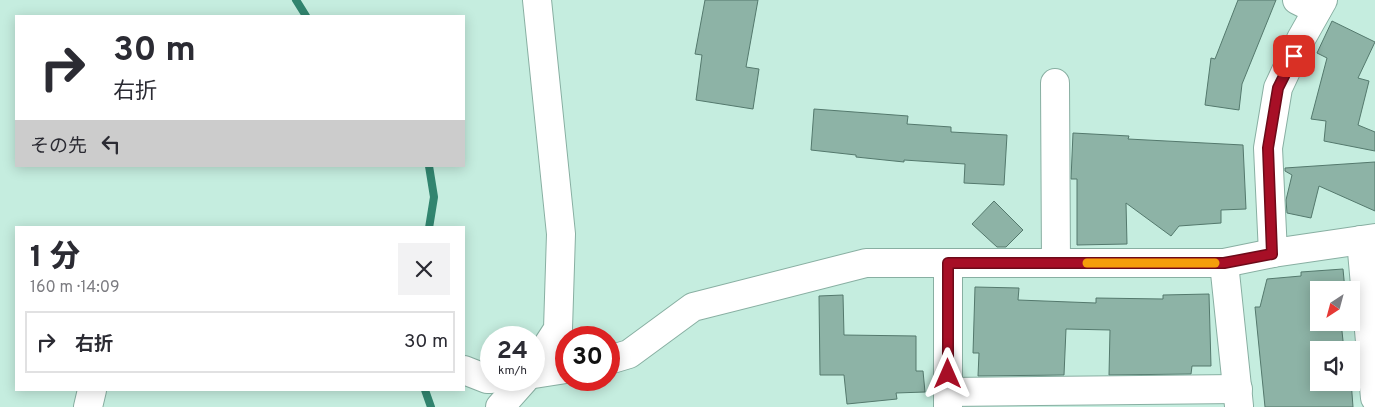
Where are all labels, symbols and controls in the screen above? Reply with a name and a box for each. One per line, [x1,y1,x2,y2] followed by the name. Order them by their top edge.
[113,29,196,73] text: 30 m
[30,35,95,100] icon: right
[1273,35,1315,77] pin
[1280,42,1308,70] icon: arrive
[113,79,157,106] text: 右折
[97,130,125,158] icon: left
[30,135,87,159] text: その先
[30,240,80,277] text: 1 分
[398,243,450,295] button: close
[30,278,120,298] text: 160 m · 14:09
[1310,281,1360,331] north arrow
[1310,281,1360,391] map controls
[555,326,620,391] speed limit sign: 30
[32,328,60,356] icon: right
[404,330,448,354] text: 30 m
[75,333,113,357] text: 右折
[497,336,528,368] text: 24
[1310,341,1360,391] button: sound
[921,347,973,399] position arrow
[498,363,527,379] text: km/h

